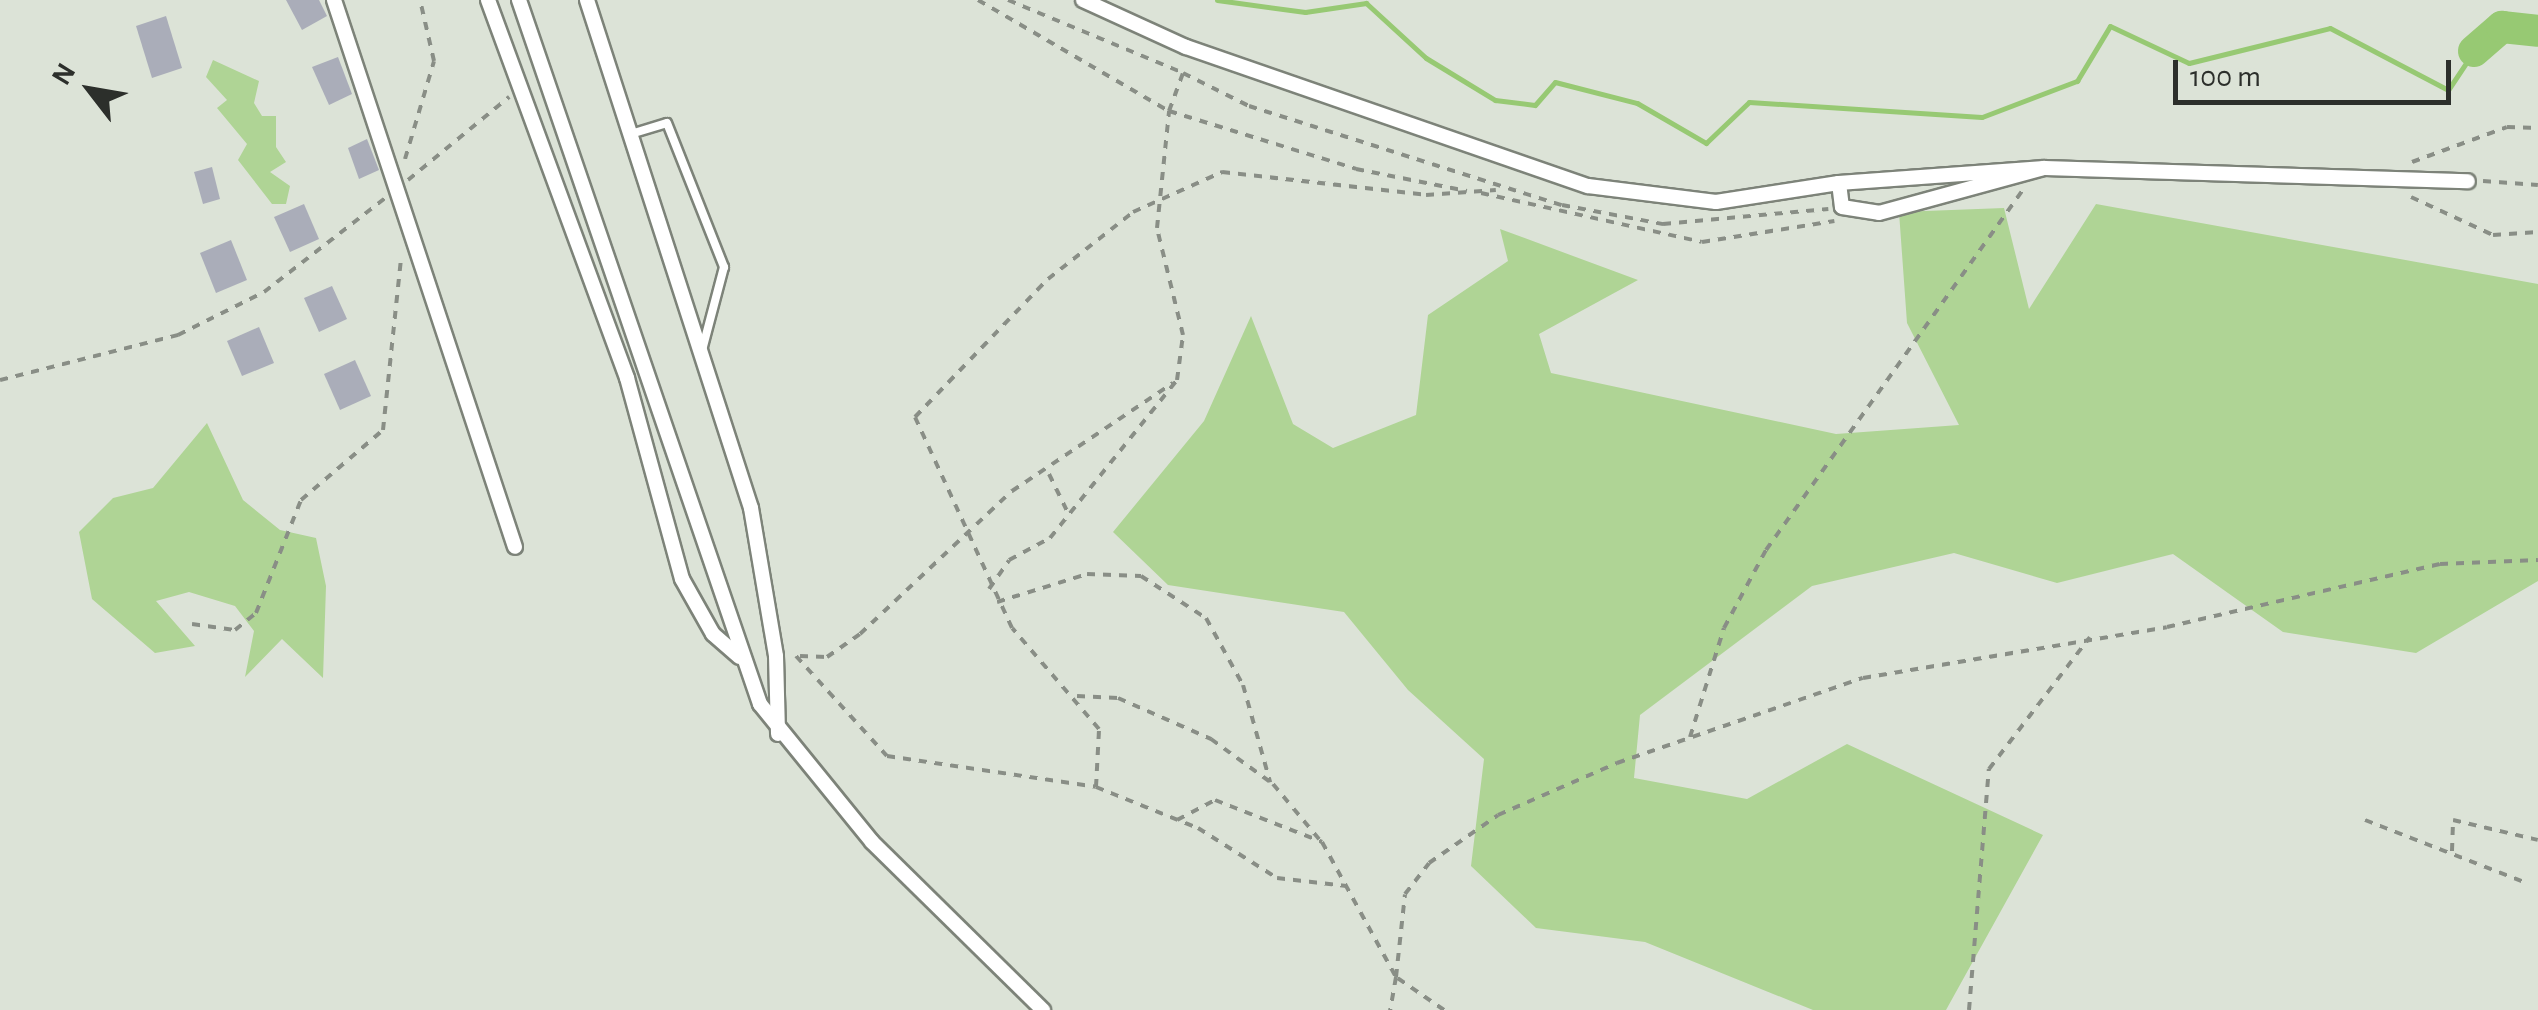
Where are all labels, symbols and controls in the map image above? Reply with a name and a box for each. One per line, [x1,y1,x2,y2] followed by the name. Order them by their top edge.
[40,40,140,140] north arrow
[2178,40,2456,102] scale bar
[47,59,81,90] text: N
[2190,62,2261,92] text: 100 m

